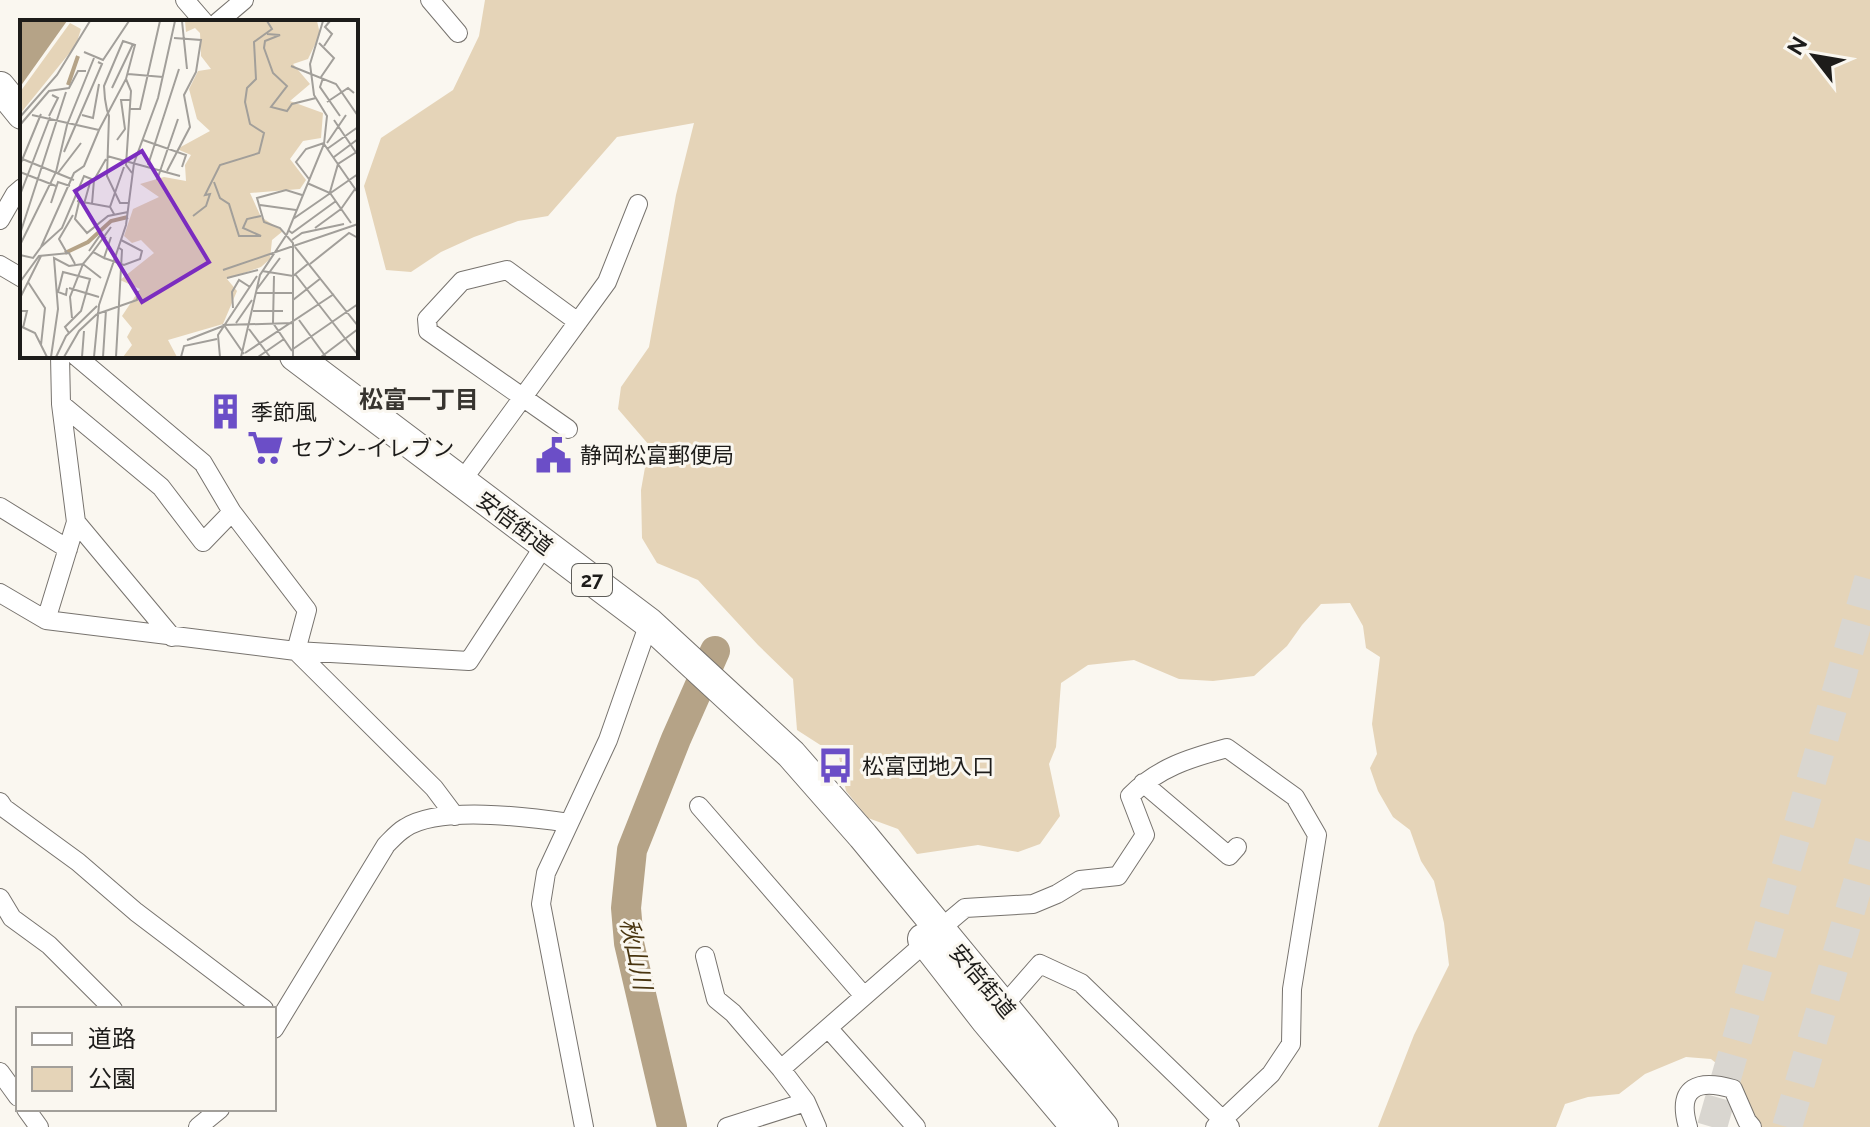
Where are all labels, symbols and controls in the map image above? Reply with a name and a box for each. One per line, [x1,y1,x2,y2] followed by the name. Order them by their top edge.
[1774,16,1854,96] north arrow
[20,20,358,358] inset map
[1781,32,1812,60] text: N
[359,385,479,414] district label: 松富一丁目
[206,393,244,431] building icon: 季節風
[251,399,317,425] place label: 季節風
[246,429,284,467] supermarket icon: セブン-イレブン
[291,435,454,461] place label: セブン-イレブン
[535,436,573,474] public building icon: 静岡松富郵便局
[580,442,734,468] place label: 静岡松富郵便局
[472,486,558,560] street label: 安倍街道
[572,564,612,596] road number: 27
[817,747,855,785] bus stop icon: 松富団地入口
[862,753,994,779] place label: 松富団地入口
[614,916,658,995] water label: 秋山川
[945,939,1021,1023] street label: 安倍街道
[16,1007,276,1111] legend
[88,1024,136,1053] text: 道路
[88,1064,136,1093] text: 公園

